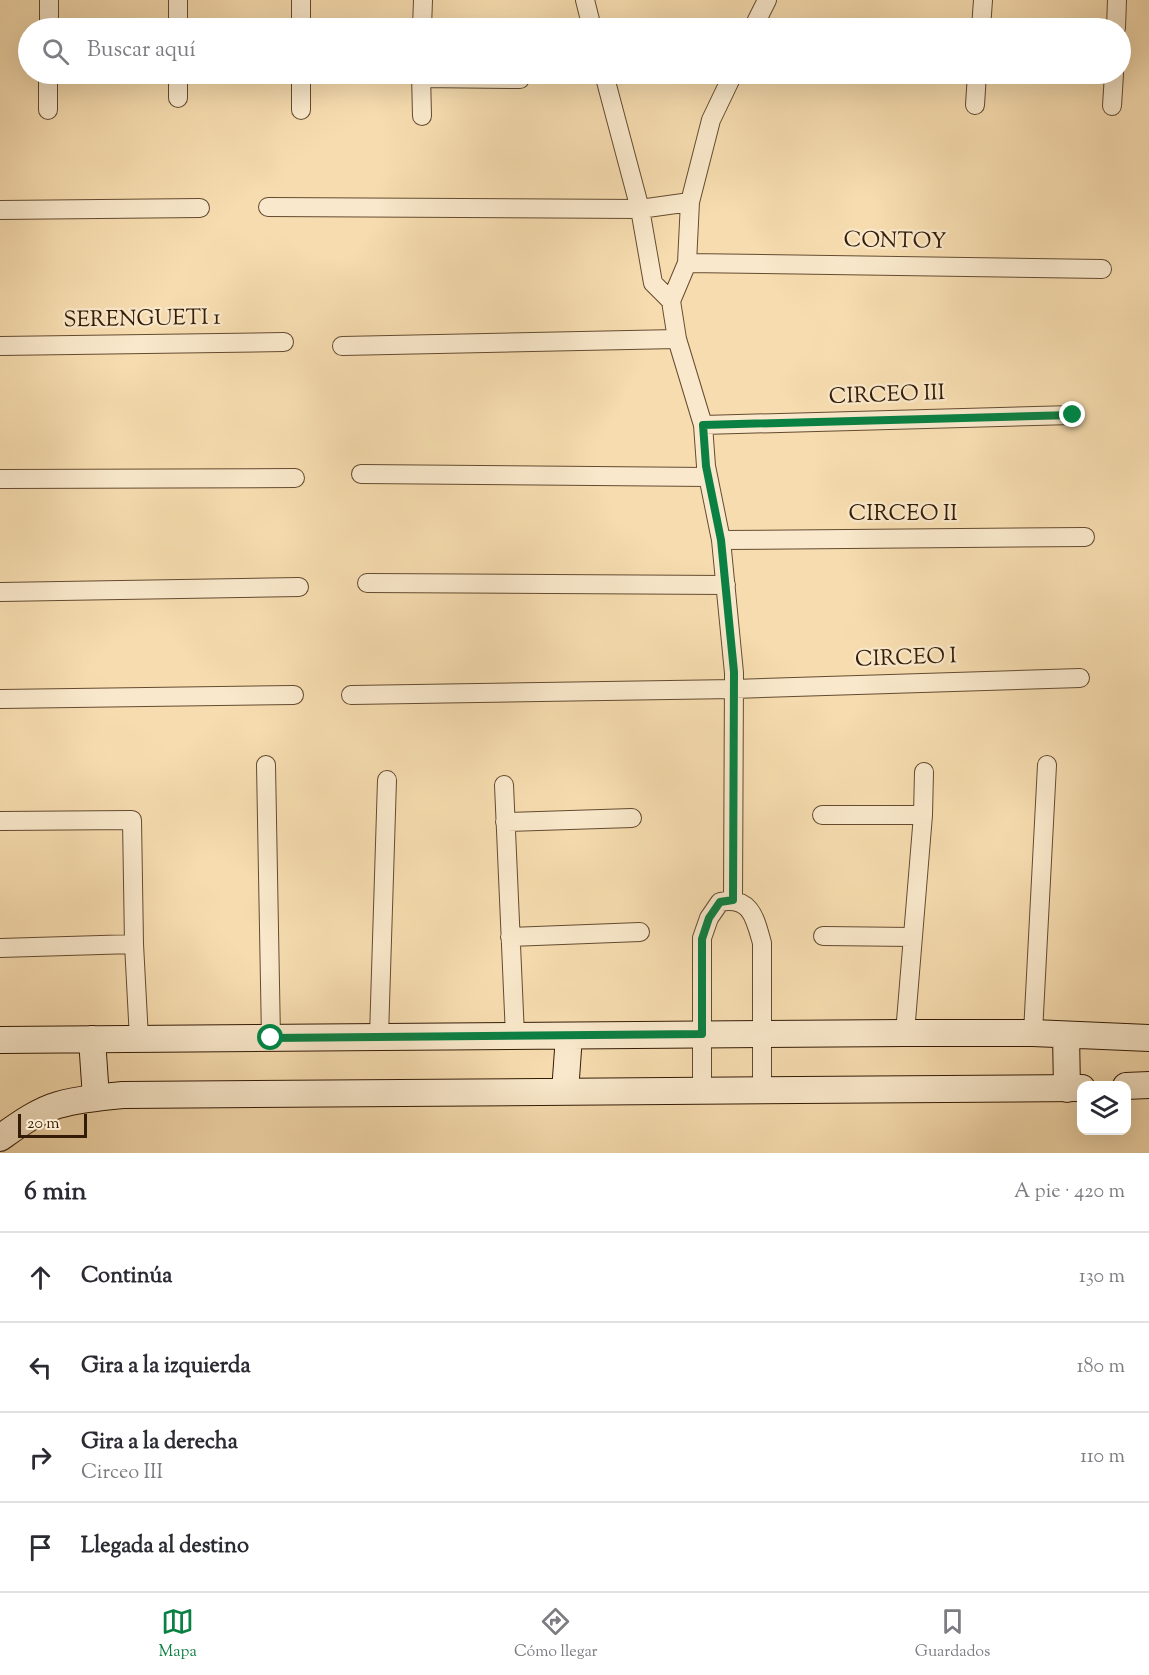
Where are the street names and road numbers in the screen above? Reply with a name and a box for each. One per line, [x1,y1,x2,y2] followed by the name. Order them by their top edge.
[843,225,947,259] street label: CONTOY
[63,303,221,337] street label: SERENGUETI 1
[828,378,946,414] street label: CIRCEO III
[848,499,958,531] street label: CIRCEO II
[855,641,957,677] street label: CIRCEO I

